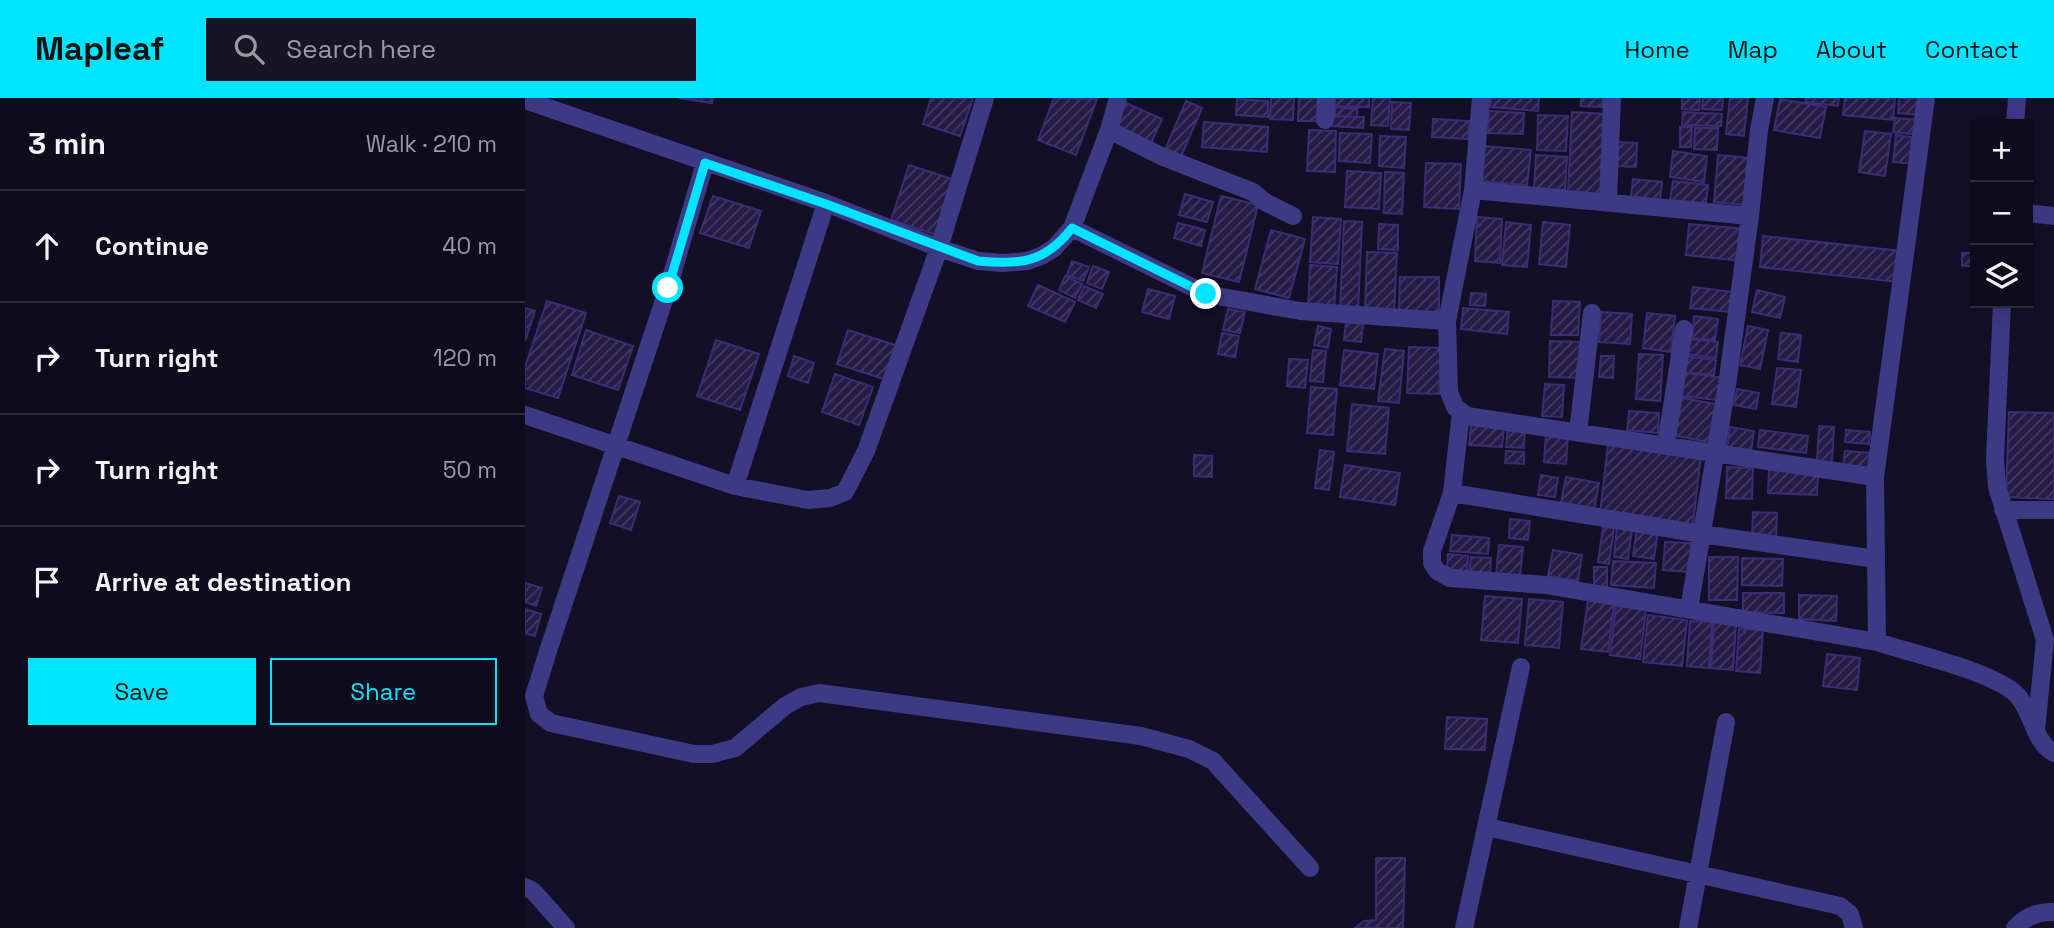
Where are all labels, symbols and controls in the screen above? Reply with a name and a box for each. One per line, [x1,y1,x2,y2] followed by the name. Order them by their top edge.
[206,18,696,81] search box
[35,28,164,70] text: Mapleaf
[230,30,268,68] icon: search
[286,32,436,66] text: Search here
[1624,34,1690,65] text: Home
[1728,34,1778,65] text: Map
[1816,34,1887,65] text: About
[1925,34,2019,65] text: Contact
[1970,119,2033,308] map controls
[1970,119,2033,182] button: +
[28,124,106,163] text: 3 min
[366,129,497,159] text: Walk · 210 m
[1970,182,2033,245] button: −
[28,227,66,265] icon: ahead
[95,229,209,263] text: Continue
[442,231,497,261] text: 40 m
[1970,245,2033,308] button: layers
[652,272,683,303] route start
[1190,278,1221,309] route end
[28,339,66,377] icon: right
[95,341,219,375] text: Turn right
[433,343,497,373] text: 120 m
[28,451,66,489] icon: right
[95,453,219,487] text: Turn right
[443,455,497,485] text: 50 m
[28,563,66,601] icon: arrive
[95,565,352,599] text: Arrive at destination
[28,658,256,725] button: Save
[270,658,497,725] button: Share

